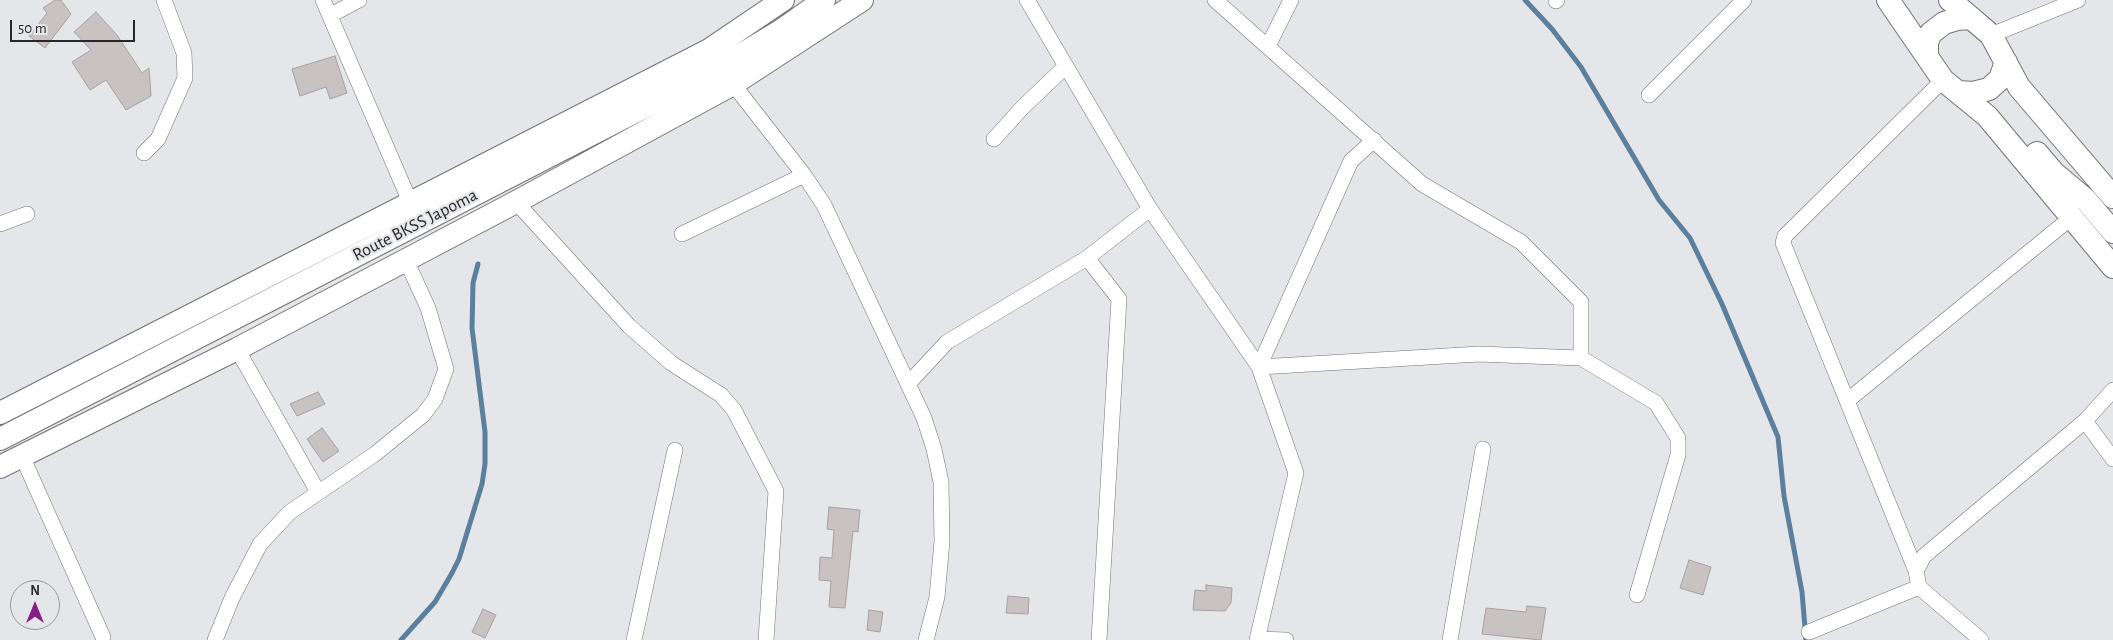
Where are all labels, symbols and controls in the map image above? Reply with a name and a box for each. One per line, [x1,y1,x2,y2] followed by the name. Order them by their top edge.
[12,10,138,42] scale bar
[18,21,47,36] text: 50 m
[349,184,481,266] street label: Route BKSS Japoma
[10,580,60,630] north arrow
[30,584,40,598] text: N

